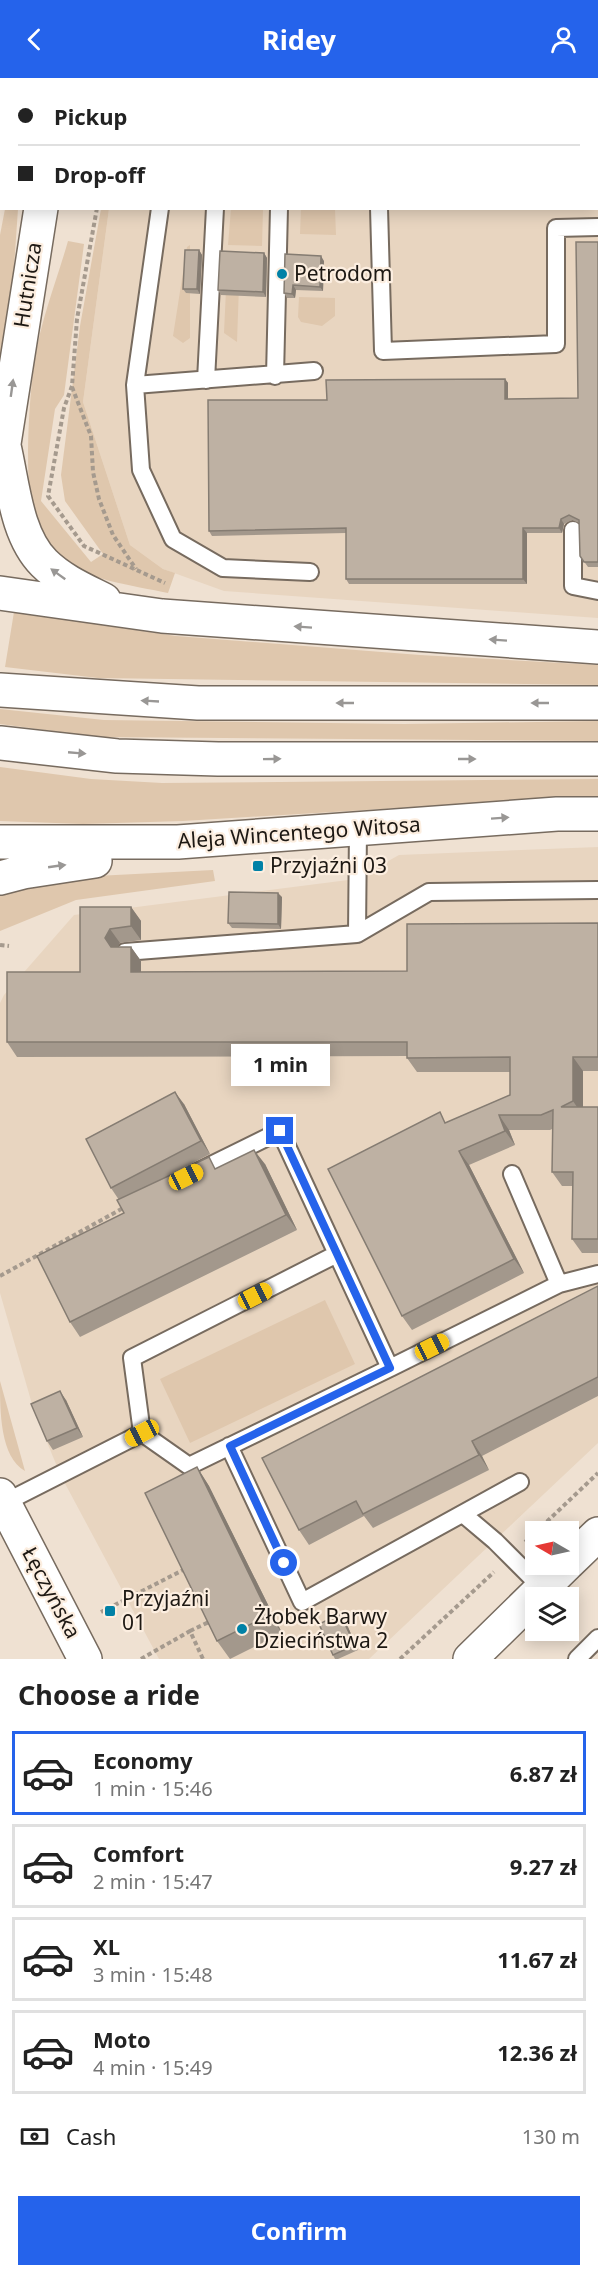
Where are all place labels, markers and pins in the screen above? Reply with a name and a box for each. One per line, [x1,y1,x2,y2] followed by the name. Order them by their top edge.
[294,259,392,287] place label: Petrodom
[275,267,289,281] marker: Petrodom
[270,851,387,879] place label: Przyjaźni 03
[251,859,265,873] marker: Przyjaźni 03
[122,1584,209,1636] place label: Przyjaźni 01
[254,1602,388,1654] place label: Żłobek Barwy Dzieciństwa 2
[103,1604,117,1618] marker: Przyjaźni 01
[235,1622,249,1636] marker: Żłobek Barwy Dzieciństwa 2

